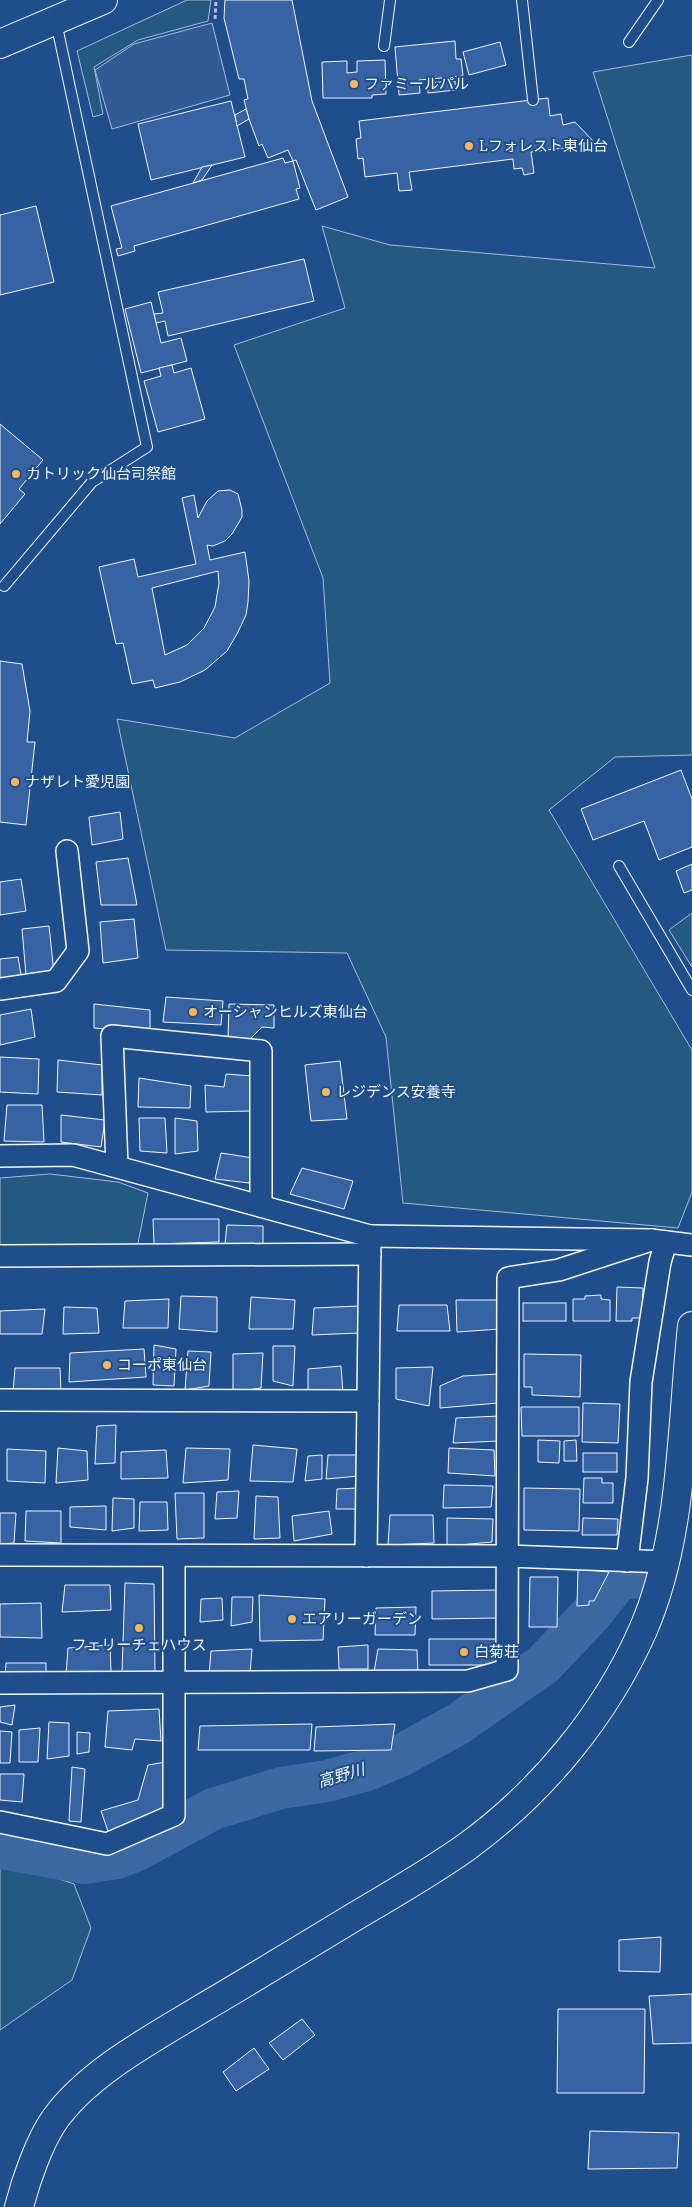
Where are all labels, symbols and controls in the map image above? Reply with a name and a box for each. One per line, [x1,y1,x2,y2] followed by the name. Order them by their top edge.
[364,74,469,93] place label: ファミールパル
[348,78,360,90] marker: ファミールパル
[479,136,608,155] place label: Lフォレスト東仙台
[463,140,475,152] marker: Lフォレスト東仙台
[26,464,176,483] place label: カトリック仙台司祭館
[10,468,22,480] marker: カトリック仙台司祭館
[25,772,130,791] place label: ナザレト愛児園
[9,776,21,788] marker: ナザレト愛児園
[203,1002,368,1021] place label: オーシャンヒルズ東仙台
[187,1006,199,1018] marker: オーシャンヒルズ東仙台
[336,1082,456,1101] place label: レジデンス安養寺
[320,1086,332,1098] marker: レジデンス安養寺
[117,1355,207,1374] place label: コーポ東仙台
[101,1359,113,1371] marker: コーポ東仙台
[302,1609,422,1628] place label: エアリーガーデン
[286,1613,298,1625] marker: エアリーガーデン
[133,1622,145,1634] marker: フェリーチェハウス
[71,1635,207,1654] place label: フェリーチェハウス
[474,1642,519,1661] place label: 白菊荘
[458,1646,470,1658] marker: 白菊荘
[315,1758,369,1791] water label: 高野川

